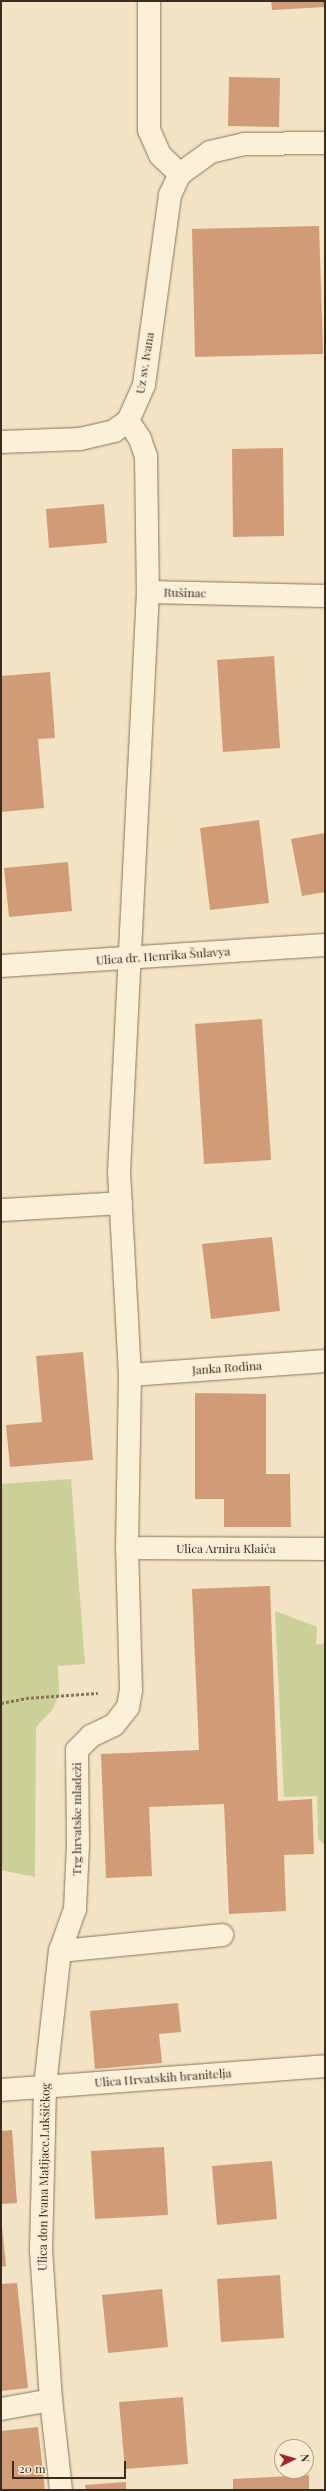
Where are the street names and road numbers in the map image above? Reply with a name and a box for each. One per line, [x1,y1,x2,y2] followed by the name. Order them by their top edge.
[133,331,157,395] street label: Uz sv. Ivana
[164,585,206,601] street label: Rušinac
[95,944,231,968] street label: Ulica dr. Henrika Šulavya
[191,1358,263,1378] street label: Janka Rodina
[176,1542,276,1556] street label: Ulica Arnira Klaića
[70,1762,84,1876] street label: Trg hrvatske mladeži
[94,2066,232,2090] street label: Ulica Hrvatskih branitelja
[35,2083,53,2271] street label: Ulica don Ivana Matijace,Lukšičkog

